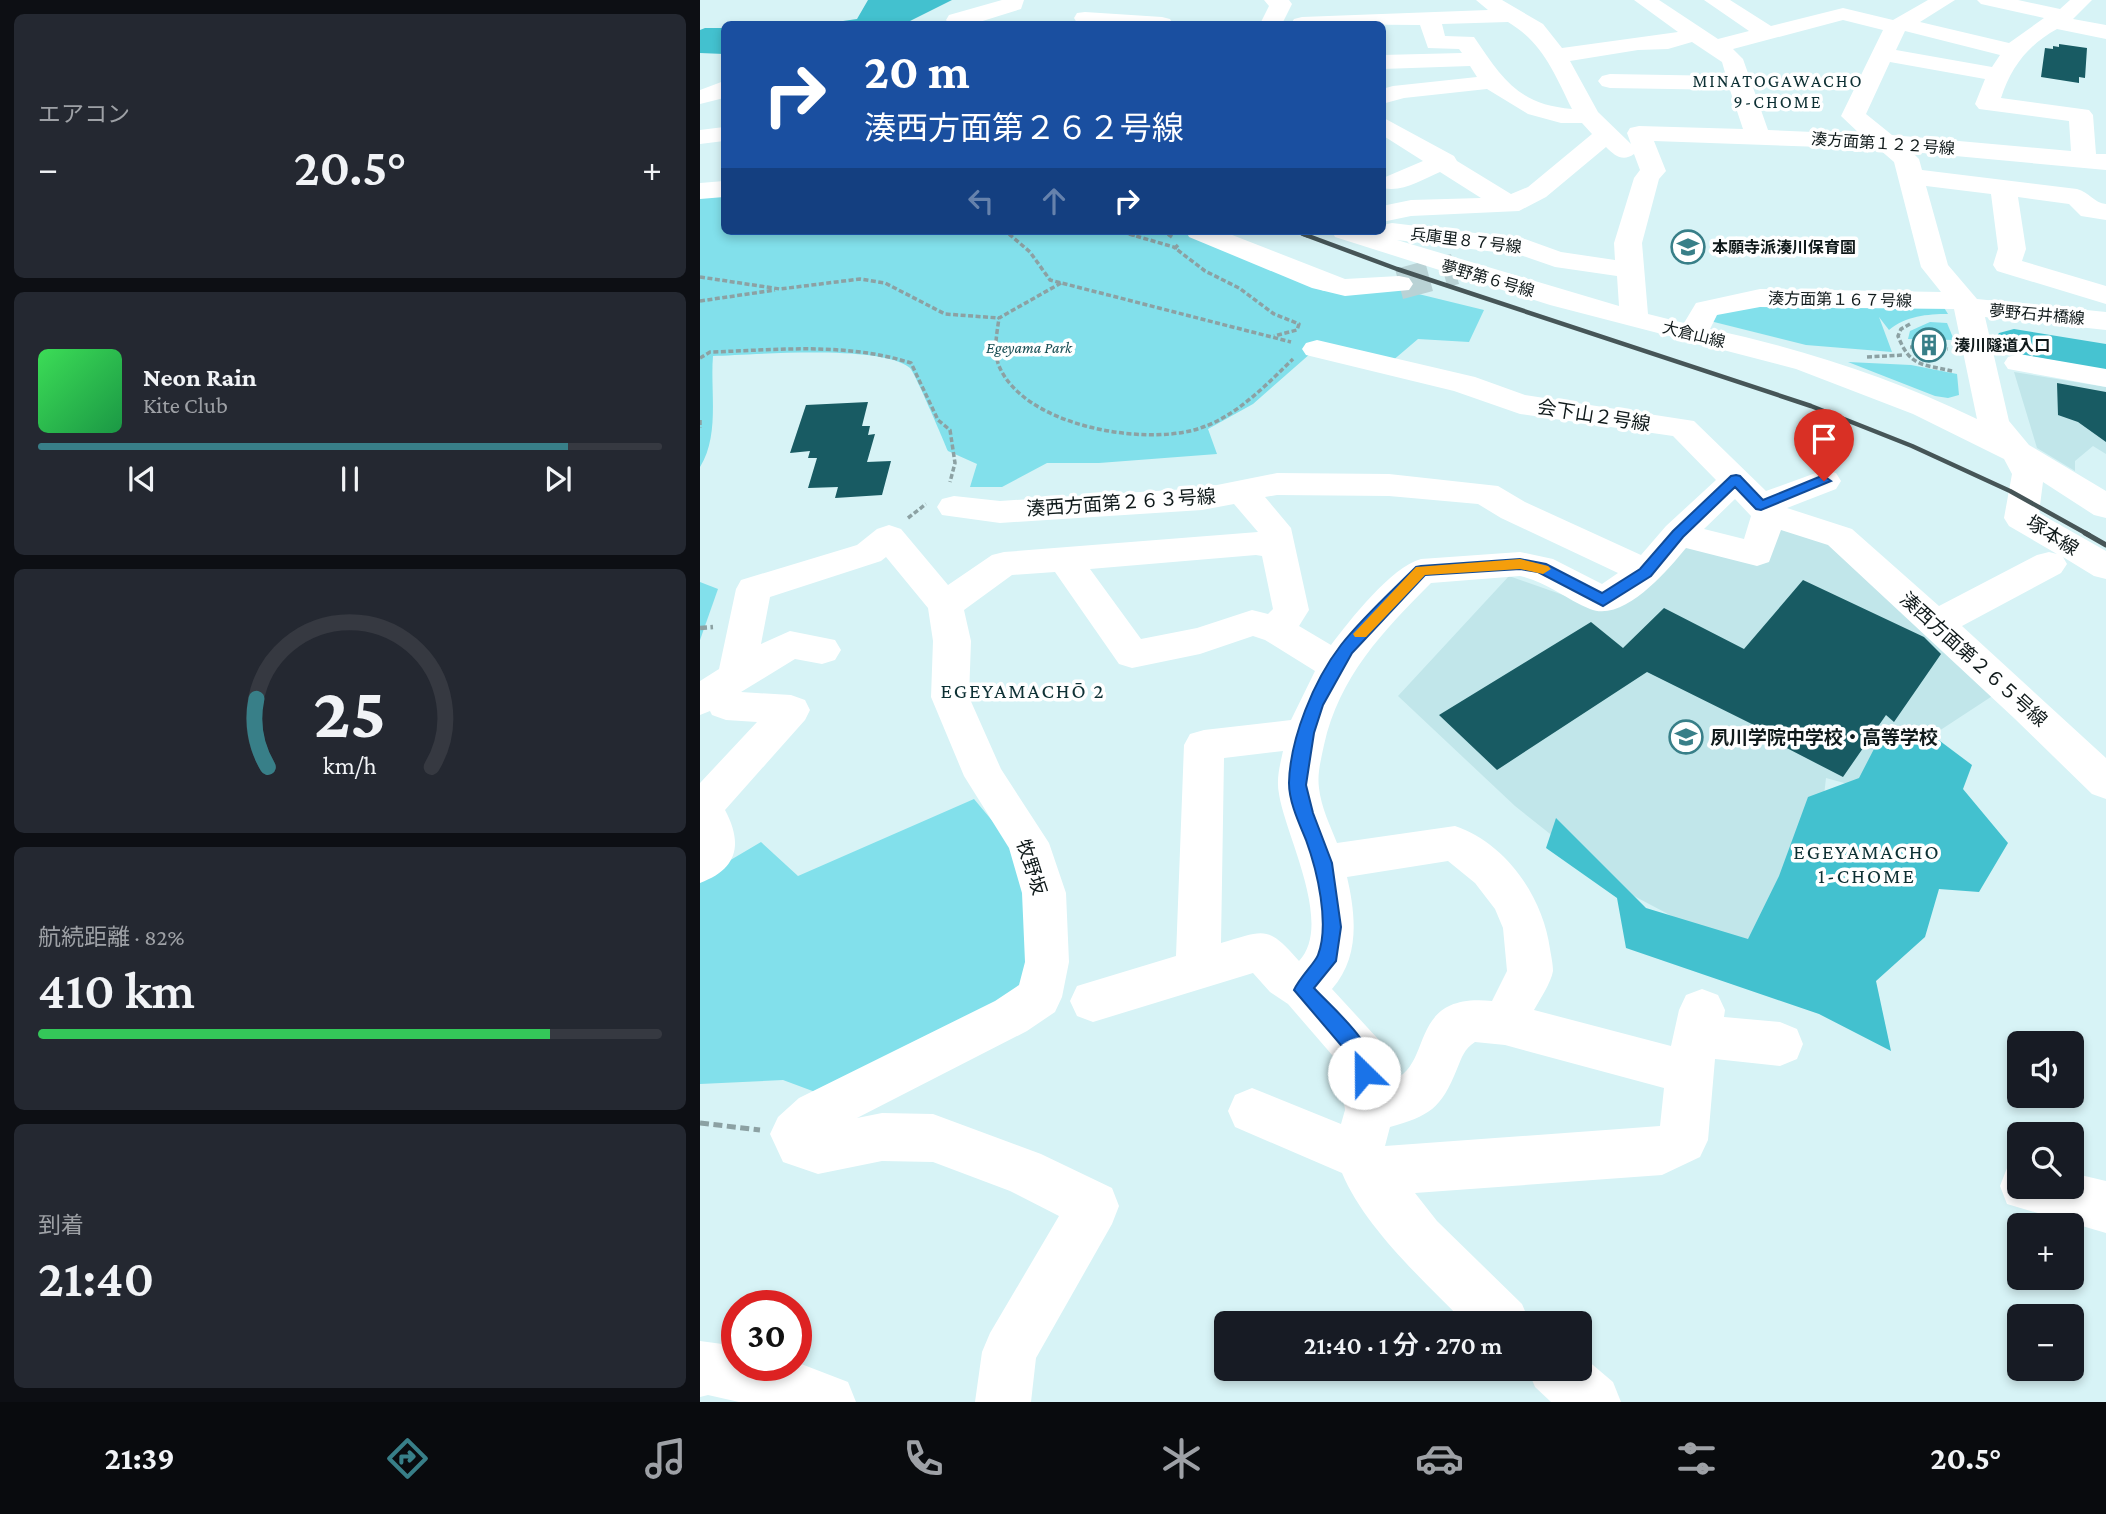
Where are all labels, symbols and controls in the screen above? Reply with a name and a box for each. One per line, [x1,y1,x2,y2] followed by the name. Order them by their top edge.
[864,44,970,99] text: 20 m
[749,49,840,140] icon: right
[1692,71,1864,112] district label: MINATOGAWACHO 9-CHOME
[38,101,130,127] text: エアコン
[864,110,1184,146] text: 湊西方面第２６２号線
[1811,130,1955,157] street label: 湊方面第１２２号線
[294,138,406,196] text: 20.5°
[38,147,58,189] text: −
[642,147,662,189] text: +
[962,182,1000,220] icon: left
[1035,182,1073,220] icon: ahead
[1108,182,1146,220] icon: right
[1409,225,1523,256] street label: 兵庫里８７号線
[1669,228,1707,266] school or university icon: 本願寺派湊川保育園
[1712,239,1856,256] place label: 本願寺派湊川保育園
[1439,257,1536,300] street label: 夢野第６号線
[1768,290,1912,309] street label: 湊方面第１６７号線
[1988,302,2086,327] street label: 夢野石井橋線
[1661,318,1727,350] street label: 大倉山線
[1910,326,1948,364] building icon: 湊川隧道入口
[1954,337,2050,354] place label: 湊川隧道入口
[986,339,1073,357] park label: Egeyama Park
[143,363,257,392] text: Neon Rain
[143,392,228,418] text: Kite Club
[1536,396,1652,435] street label: 会下山２号線
[1794,409,1854,481] pin
[1805,420,1843,458] icon: arrive
[123,460,161,498] icon: previous
[331,460,369,498] icon: pause
[539,460,577,498] icon: next
[1026,485,1217,520] street label: 湊西方面第２６３号線
[2023,511,2082,559] street label: 塚本線
[1896,588,2051,731] street label: 湊西方面第２６５号線
[314,672,386,753] text: 25
[940,679,1106,703] district label: EGEYAMACHŌ 2
[1667,718,1705,756] school or university icon: 夙川学院中学校・高等学校
[1710,727,1938,748] place label: 夙川学院中学校・高等学校
[323,752,377,779] text: km/h
[1013,837,1050,898] street label: 牧野坂
[1793,840,1941,888] district label: EGEYAMACHO 1-CHOME
[38,924,184,950] text: 航続距離 · 82%
[38,961,195,1019] text: 410 km
[2007,1031,2084,1381] map controls
[2007,1031,2084,1108] button: sound
[1327,1036,1401,1110] position arrow
[2007,1122,2084,1199] button: search
[38,1212,84,1238] text: 到着
[2007,1213,2084,1290] button: +
[38,1249,154,1307] text: 21:40
[721,1290,812,1381] speed limit sign: 30
[2007,1304,2084,1381] button: −
[1304,1331,1502,1360] text: 21:40 · 1 分 · 270 m
[383,1434,432,1483] icon: directions
[641,1434,690,1483] icon: music
[899,1434,948,1483] icon: phone
[1157,1434,1206,1483] icon: climate
[1415,1434,1464,1483] icon: car
[1672,1434,1721,1483] icon: filters
[104,1440,175,1476] text: 21:39
[1930,1440,2002,1476] text: 20.5°

